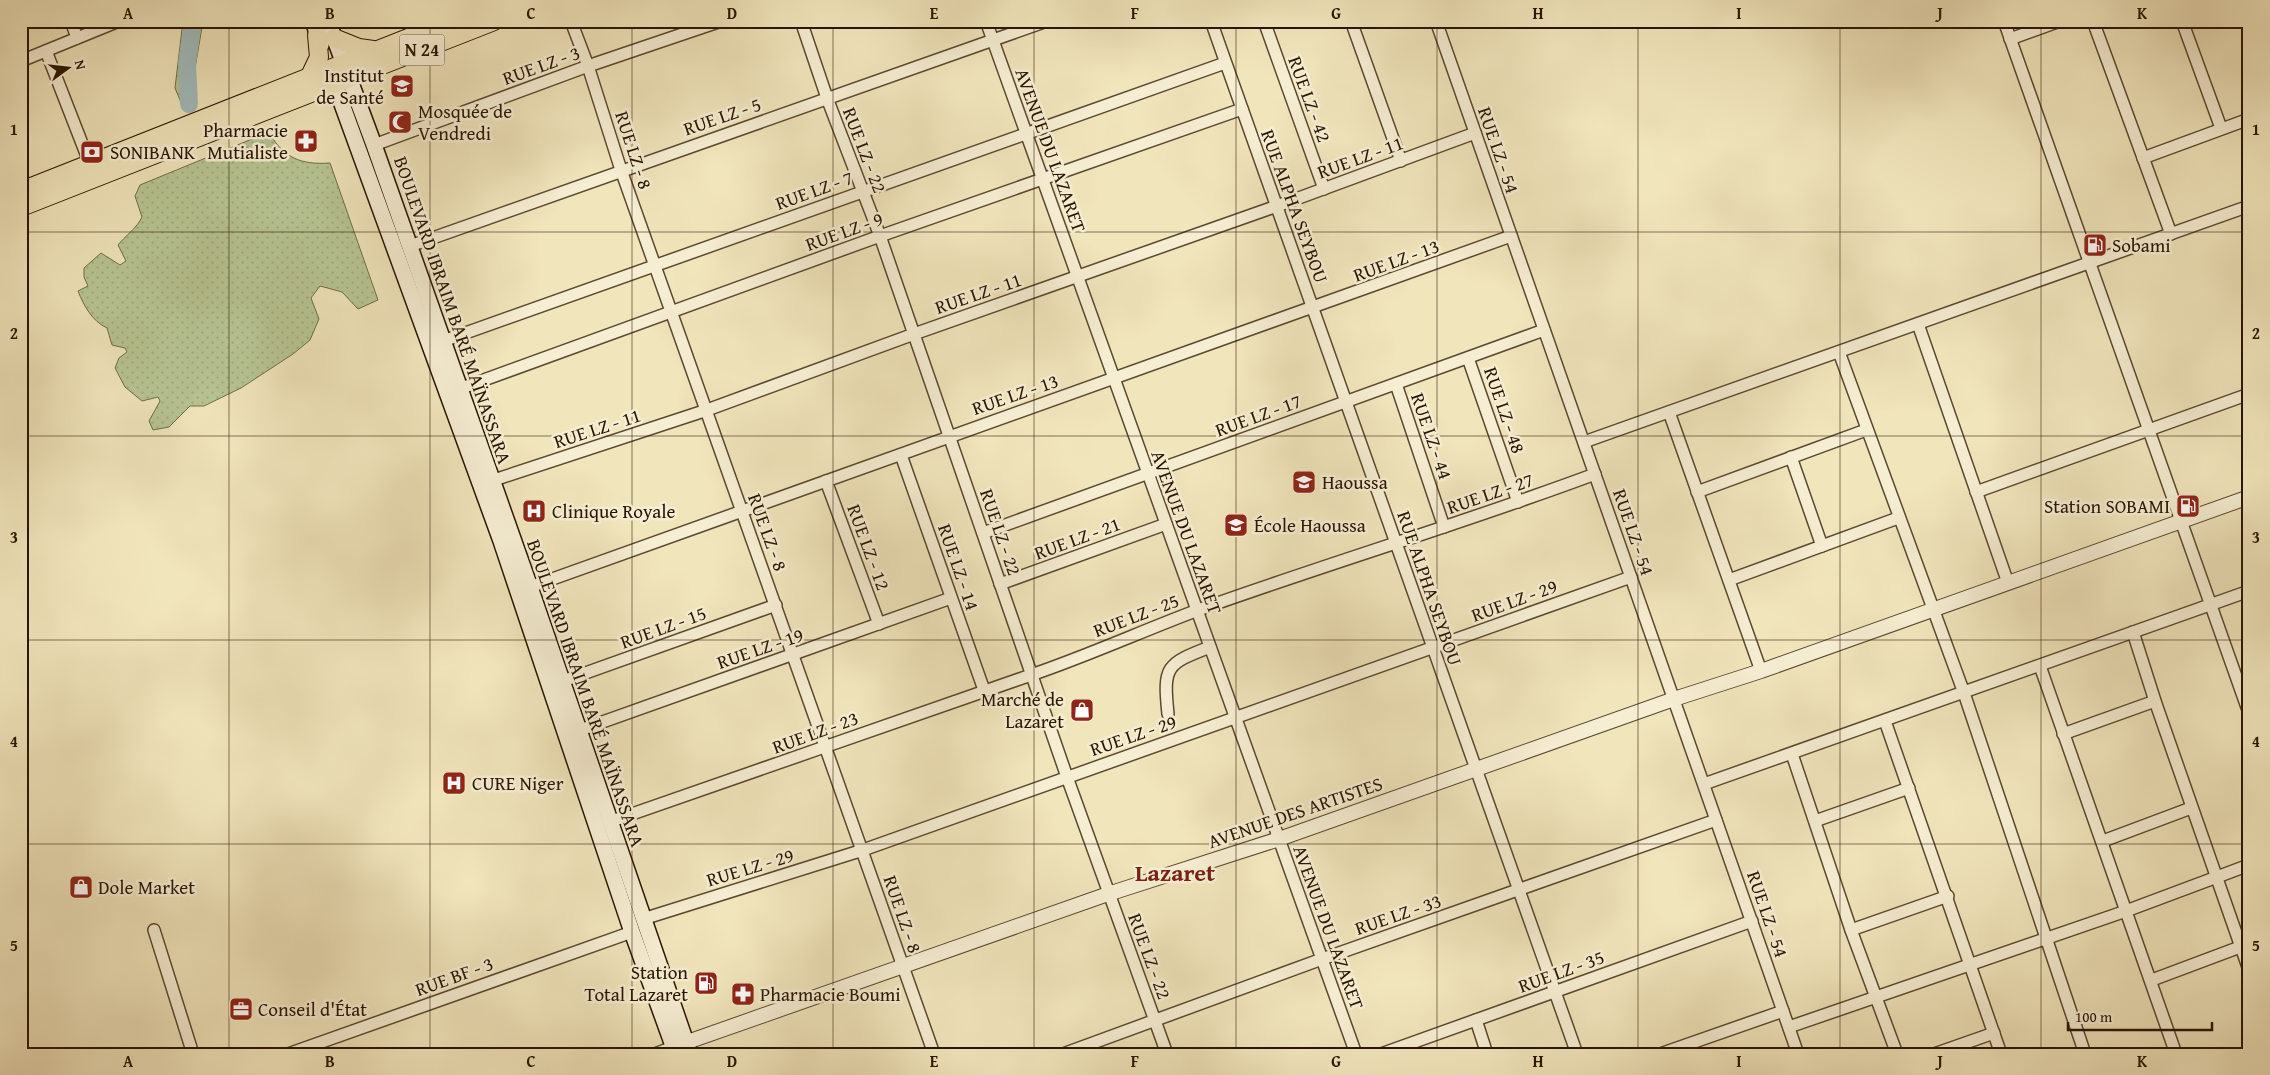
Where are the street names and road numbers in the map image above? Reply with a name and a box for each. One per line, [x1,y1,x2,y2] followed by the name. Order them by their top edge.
[400,34,444,66] road number: N 24
[498,38,584,92] street label: RUE LZ - 3
[1281,52,1339,146] street label: RUE LZ - 42
[1008,64,1094,236] street label: AVENUE DU LAZARET
[679,90,765,142] street label: RUE LZ - 5
[836,103,894,197] street label: RUE LZ - 22
[1471,103,1527,197] street label: RUE LZ - 54
[608,107,660,193] street label: RUE LZ - 8
[1254,125,1336,287] street label: RUE ALPHA SEYBOU
[1313,128,1407,186] street label: RUE LZ - 11
[387,152,519,468] street label: BOULEVARD IBRAIM BARÉ MAÏNASSARA
[771,163,857,217] street label: RUE LZ - 7
[801,204,887,258] street label: RUE LZ - 9
[1349,231,1443,289] street label: RUE LZ - 13
[931,265,1025,321] street label: RUE LZ - 11
[1477,363,1533,457] street label: RUE LZ - 48
[968,366,1062,422] street label: RUE LZ - 13
[1211,386,1305,444] street label: RUE LZ - 17
[1404,389,1460,483] street label: RUE LZ - 44
[550,401,644,455] street label: RUE LZ - 11
[1144,446,1230,618] street label: AVENUE DU LAZARET
[1443,465,1537,521] street label: RUE LZ - 27
[973,485,1029,579] street label: RUE LZ - 22
[1606,485,1662,579] street label: RUE LZ - 54
[741,489,795,575] street label: RUE LZ - 8
[840,500,898,594] street label: RUE LZ - 12
[1390,507,1470,669] street label: RUE ALPHA SEYBOU
[1030,509,1124,567] street label: RUE LZ - 21
[931,520,987,614] street label: RUE LZ - 14
[520,535,652,851] street label: BOULEVARD IBRAIM BARÉ MAÏNASSARA
[1467,571,1561,629] street label: RUE LZ - 29
[1089,586,1183,644] street label: RUE LZ - 25
[616,598,710,656] street label: RUE LZ - 15
[713,620,807,676] street label: RUE LZ - 19
[768,703,862,761] street label: RUE LZ - 23
[1086,707,1180,763] street label: RUE LZ - 29
[1204,769,1386,855] street label: AVENUE DES ARTISTES
[703,840,797,894] street label: RUE LZ - 29
[1286,841,1372,1013] street label: AVENUE DU LAZARET
[1740,867,1796,961] street label: RUE LZ - 54
[877,871,929,957] street label: RUE LZ - 8
[1351,886,1445,942] street label: RUE LZ - 33
[1121,909,1179,1003] street label: RUE LZ - 22
[1514,942,1608,1000] street label: RUE LZ - 35
[411,949,497,1003] street label: RUE BF - 3

